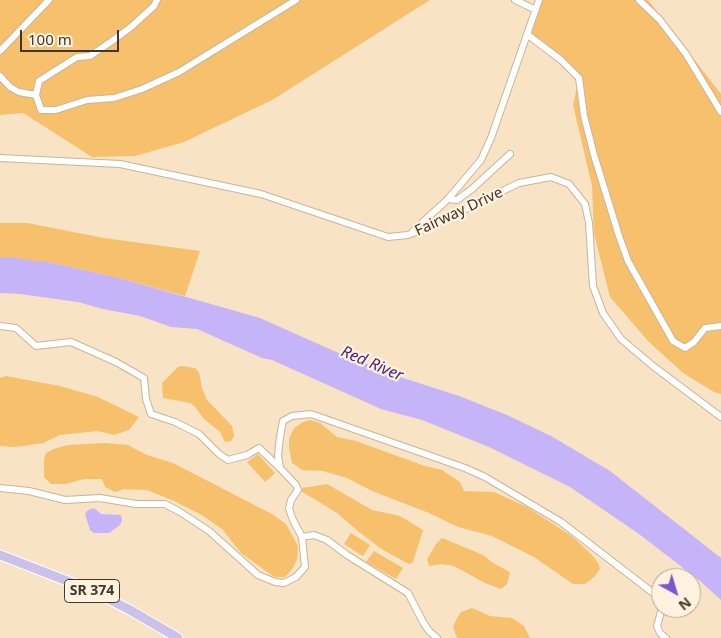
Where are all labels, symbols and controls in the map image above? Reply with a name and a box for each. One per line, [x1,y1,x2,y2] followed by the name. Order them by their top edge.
[22,20,121,52] scale bar
[28,29,72,49] text: 100 m
[412,184,506,240] street label: Fairway Drive
[338,342,406,386] water label: Red River
[651,568,701,618] north arrow
[64,580,120,602] road number: SR 374
[675,593,696,615] text: N

